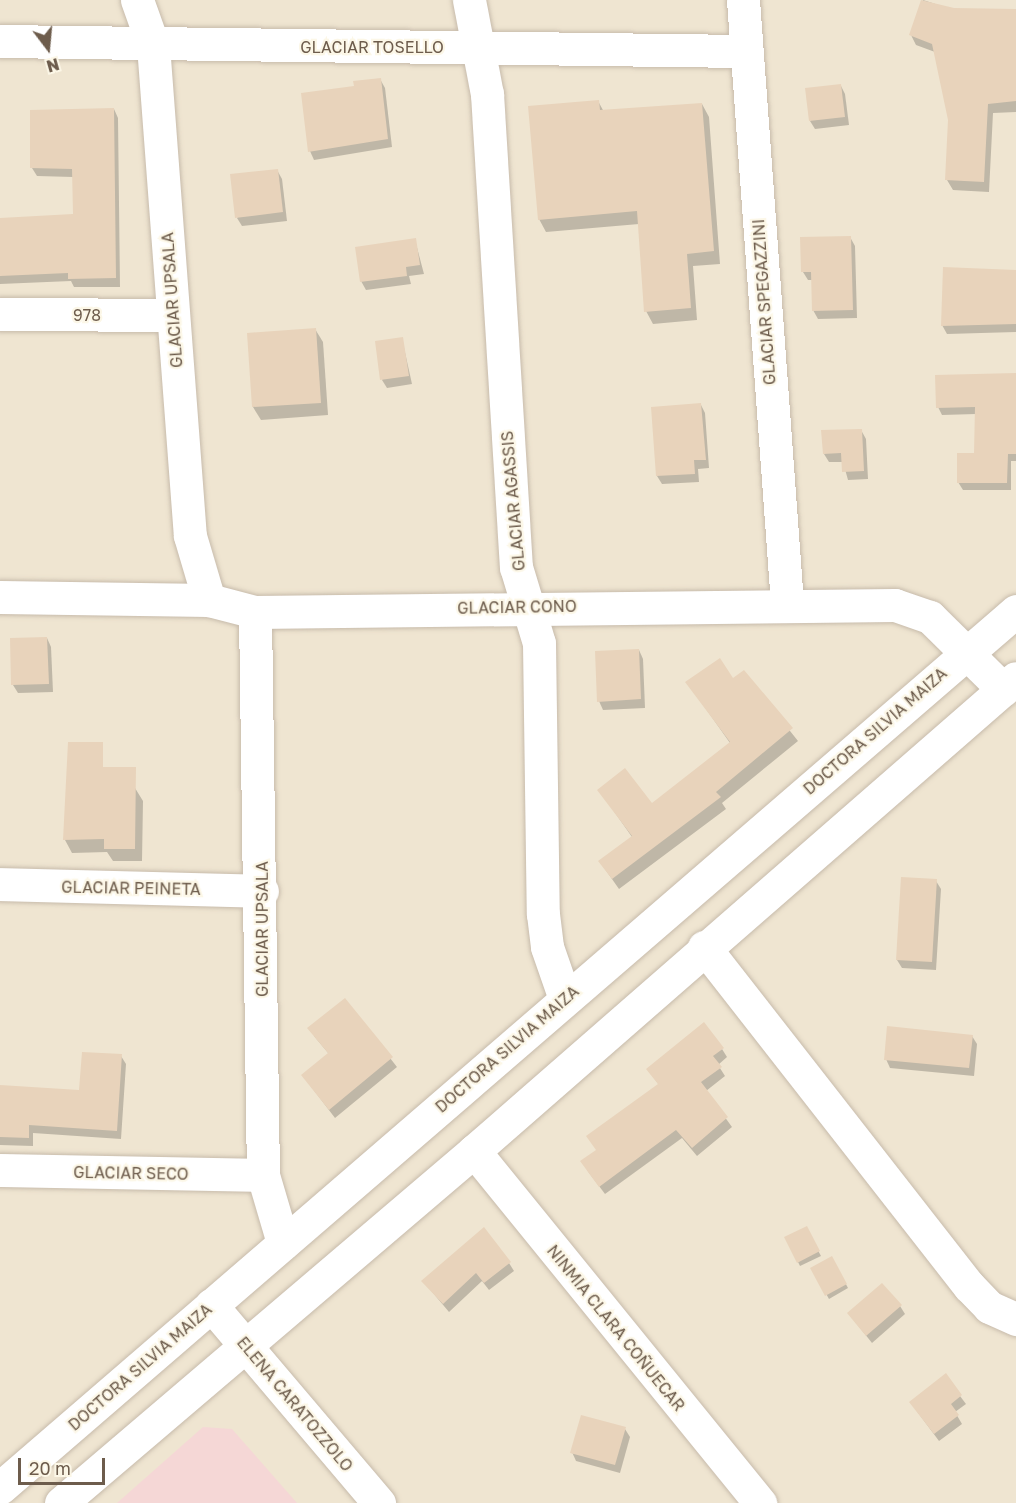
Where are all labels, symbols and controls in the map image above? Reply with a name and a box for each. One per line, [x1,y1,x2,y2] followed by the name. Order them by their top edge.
[18,18,78,78] north arrow
[300,37,444,57] street label: GLACIAR TOSELLO
[44,54,62,77] text: N
[749,218,779,386] street label: GLACIAR SPEGAZZINI
[158,231,186,369] street label: GLACIAR UPSALA
[73,305,101,325] street label: 978
[497,430,529,572] street label: GLACIAR AGASSIS
[457,596,577,618] street label: GLACIAR CONO
[799,663,951,799] street label: DOCTORA SILVIA MAIZA
[252,861,272,997] street label: GLACIAR UPSALA
[61,877,201,899] street label: GLACIAR PEINETA
[431,981,583,1117] street label: DOCTORA SILVIA MAIZA
[73,1162,189,1184] street label: GLACIAR SECO
[543,1241,689,1415] street label: NINMIA CLARA COÑUECAR
[64,1299,216,1435] street label: DOCTORA SILVIA MAIZA
[233,1333,357,1475] street label: ELENA CARATOZZOLO
[21,1446,108,1484] scale bar
[29,1457,71,1479] text: 20 m

